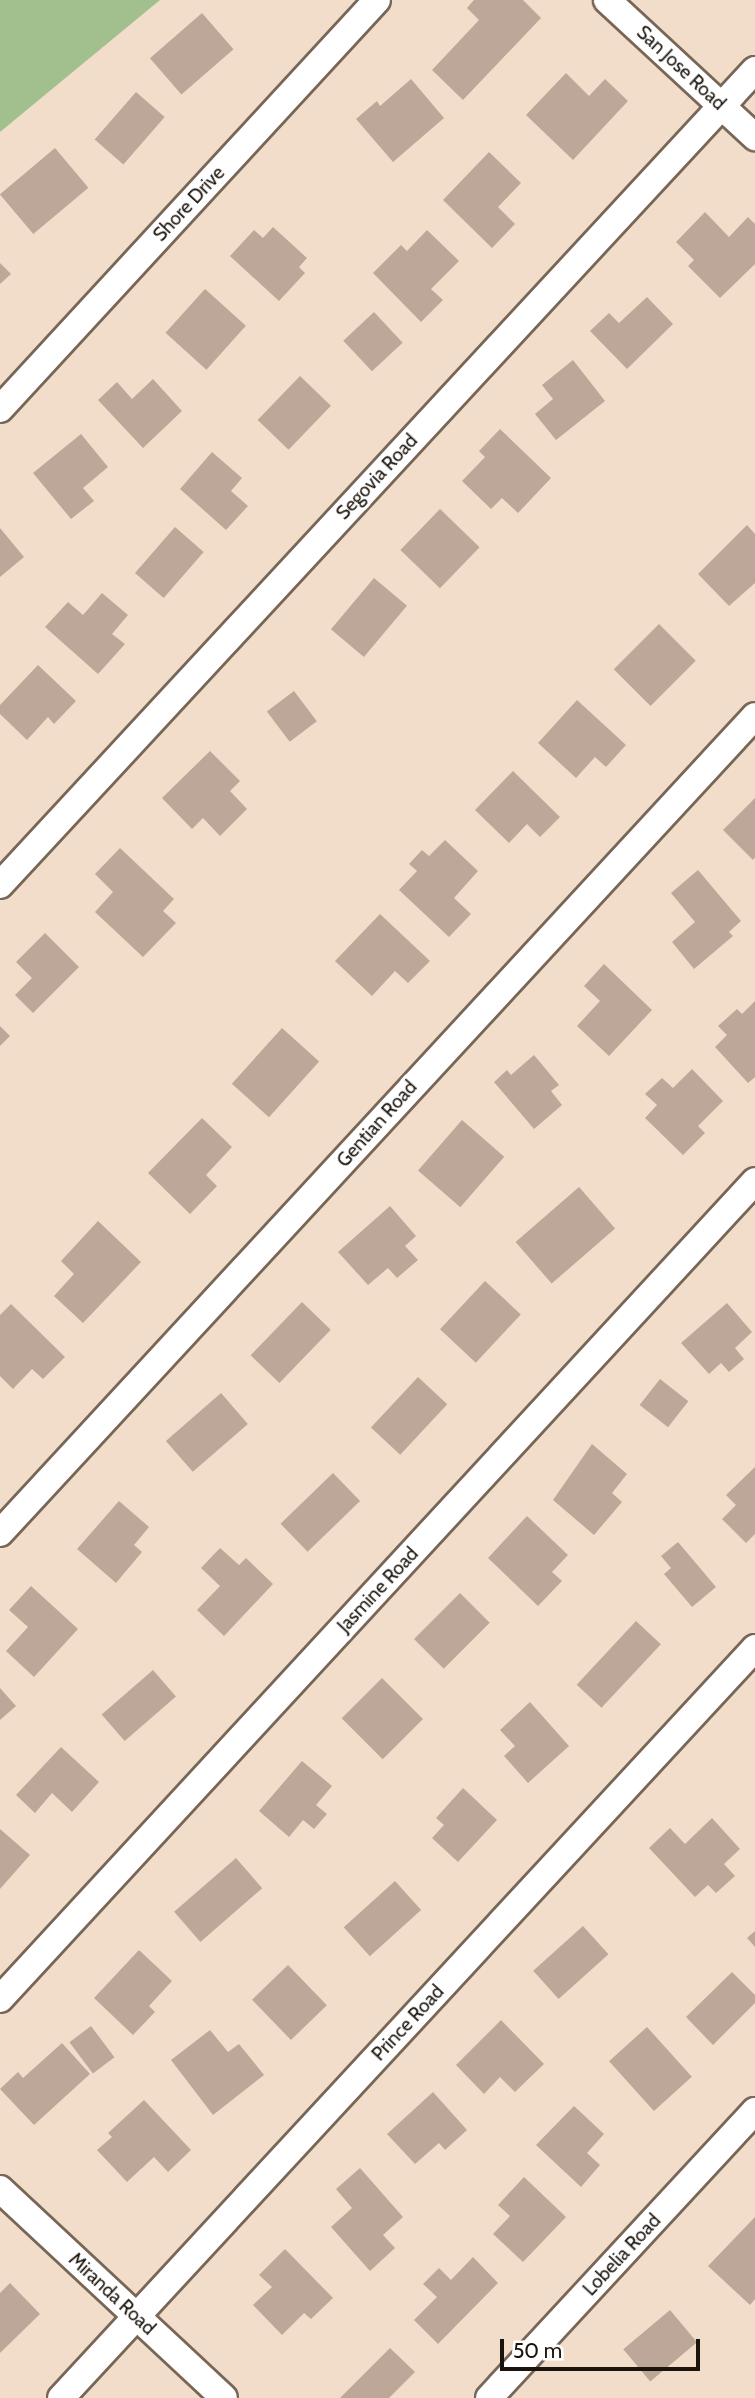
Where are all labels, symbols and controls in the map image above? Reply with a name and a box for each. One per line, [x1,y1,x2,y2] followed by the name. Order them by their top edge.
[632,21,730,115] street label: San Jose Road
[149,162,229,246] street label: Shore Drive
[332,430,422,524] street label: Segovia Road
[332,1076,422,1172] street label: Gentian Road
[333,1543,423,1637] street label: Jasmine Road
[367,1980,449,2066] street label: Prince Road
[578,2209,666,2301] street label: Lobelia Road
[64,2248,160,2340] street label: Miranda Road
[503,2324,702,2368] scale bar
[513,2338,562,2363] text: 50 m

